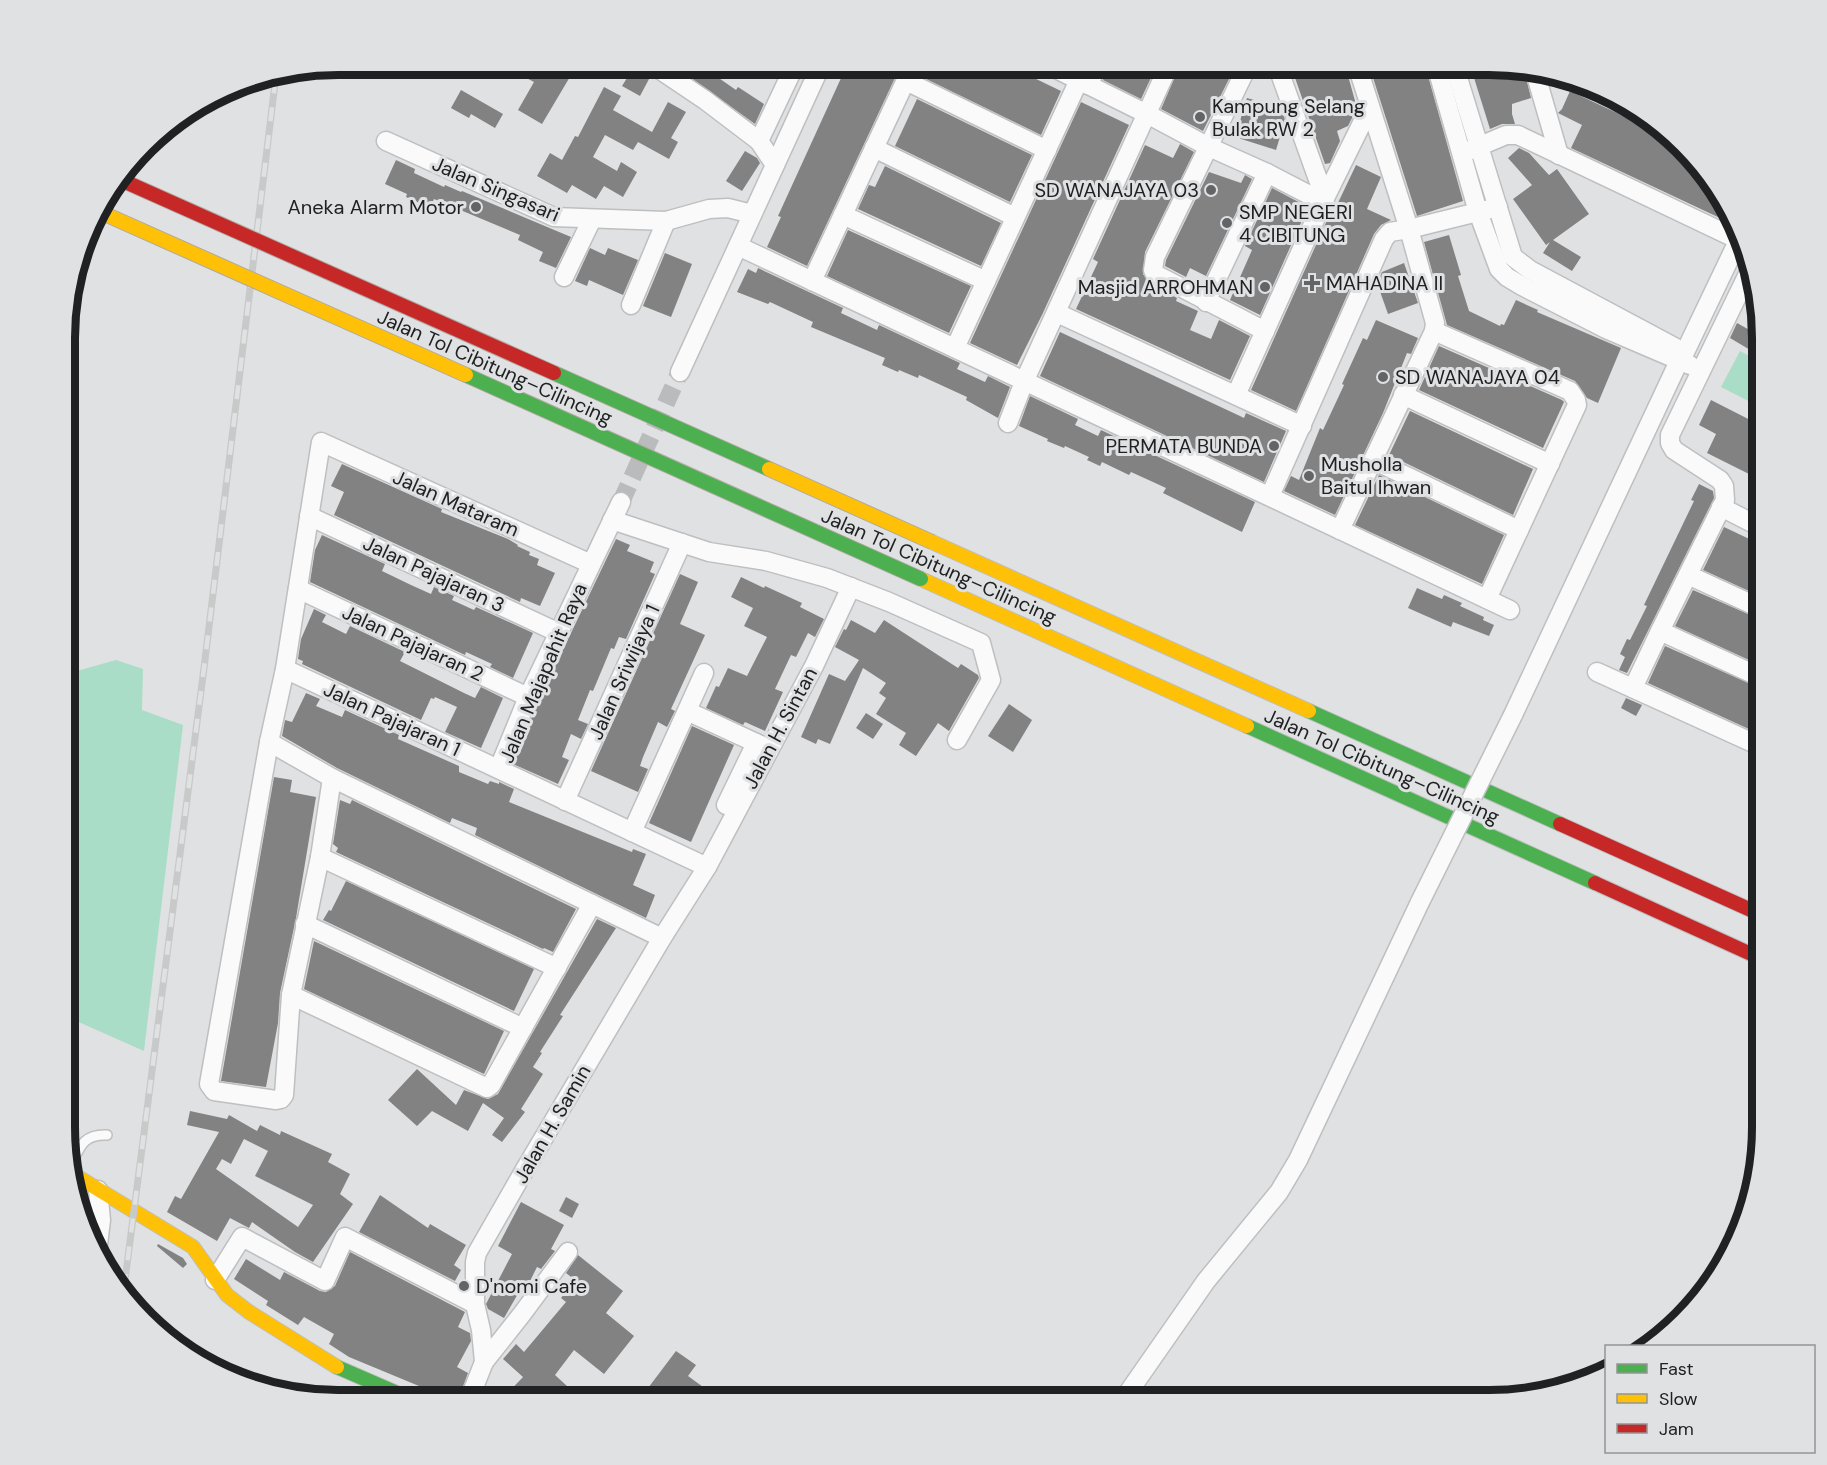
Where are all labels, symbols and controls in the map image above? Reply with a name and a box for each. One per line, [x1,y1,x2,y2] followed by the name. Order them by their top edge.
[1212,93,1365,142] place label: Kampung Selang Bulak RW 2
[1193,110,1207,124] marker: Kampung Selang Bulak RW 2
[428,150,564,228] street label: Jalan Singasari
[1035,177,1199,203] place label: SD WANAJAYA 03
[1204,183,1218,197] marker: SD WANAJAYA 03
[287,194,464,220] place label: Aneka Alarm Motor
[1239,199,1352,248] place label: SMP NEGERI 4 CIBITUNG
[469,200,483,214] marker: Aneka Alarm Motor
[1220,216,1234,230] marker: SMP NEGERI 4 CIBITUNG
[1326,270,1443,296] place label: MAHADINA II
[1078,274,1253,300] place label: Masjid ARROHMAN
[1303,274,1321,292] marker: MAHADINA II
[1258,280,1272,294] marker: Masjid ARROHMAN
[373,303,617,431] street label: Jalan Tol Cibitung–Cilincing
[1395,364,1560,390] place label: SD WANAJAYA 04
[1376,370,1390,384] marker: SD WANAJAYA 04
[1105,433,1262,459] place label: PERMATA BUNDA
[1267,439,1281,453] marker: PERMATA BUNDA
[1321,451,1431,500] place label: Musholla Baitul Ihwan
[389,464,523,542] street label: Jalan Mataram
[1302,469,1316,483] marker: Musholla Baitul Ihwan
[817,502,1061,630] street label: Jalan Tol Cibitung–Cilincing
[359,530,509,618] street label: Jalan Pajajaran 3
[493,579,593,767] street label: Jalan Majapahit Raya
[338,599,488,687] street label: Jalan Pajajaran 2
[583,600,665,744] street label: Jalan Sriwijaya 1
[737,663,823,793] street label: Jalan H. Sintan
[319,676,465,762] street label: Jalan Pajajaran 1
[1260,702,1504,830] street label: Jalan Tol Cibitung–Cilincing
[508,1060,596,1188] street label: Jalan H. Samin
[476,1273,587,1299] place label: D'nomi Cafe
[457,1279,471,1293] marker: D'nomi Cafe
[1605,1345,1815,1453] legend
[1659,1357,1694,1381] text: Fast
[1659,1387,1698,1411] text: Slow
[1659,1417,1694,1441] text: Jam

